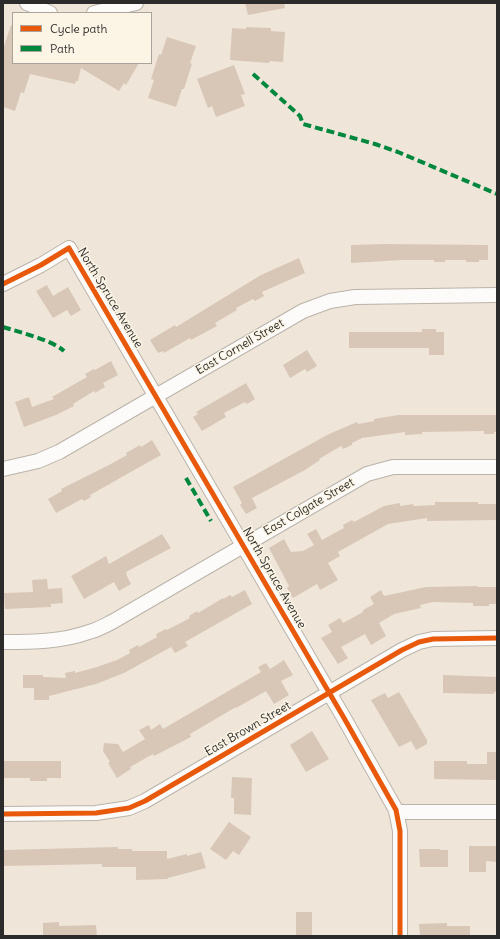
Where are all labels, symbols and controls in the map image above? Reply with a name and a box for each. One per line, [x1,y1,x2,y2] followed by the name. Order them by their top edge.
[12,12,152,64] legend
[50,21,107,36] text: Cycle path
[50,41,75,56] text: Path
[74,245,146,351] street label: North Spruce Avenue
[193,316,287,378] street label: East Cornell Street
[261,475,357,539] street label: East Colgate Street
[239,525,309,631] street label: North Spruce Avenue
[203,699,293,759] street label: East Brown Street

